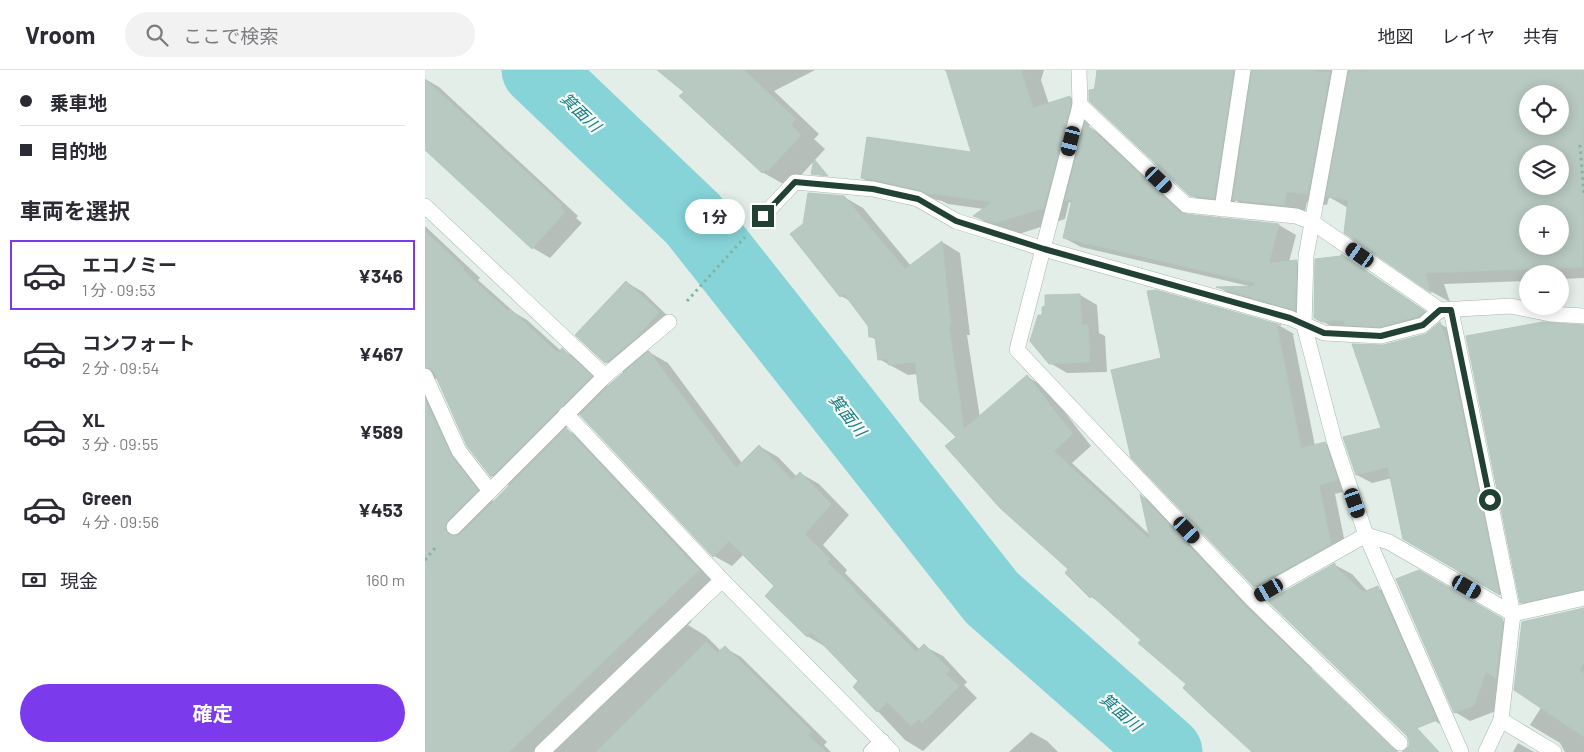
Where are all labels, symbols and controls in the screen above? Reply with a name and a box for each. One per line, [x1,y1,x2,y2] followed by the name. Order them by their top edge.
[125,12,475,57] search box
[25,20,95,49] text: Vroom
[143,21,171,49] icon: search
[183,24,278,47] text: ここで検索
[1378,25,1414,47] text: 地図
[1442,25,1495,47] text: レイヤ
[1523,25,1559,47] text: 共有
[1519,85,1569,315] map controls
[1519,85,1569,135] button: locate
[557,88,607,137] water label: 箕面川
[50,91,107,114] text: 乗車地
[1060,125,1081,157] car
[50,139,107,162] text: 目的地
[1519,145,1569,195] button: layers
[1143,164,1175,196] car
[20,197,130,223] text: 車両を選択
[685,198,745,234] callout: 1 分
[752,205,774,227] route end
[1519,205,1569,255] button: +
[703,207,727,226] text: 1 分
[1343,240,1376,270] car
[22,253,67,298] icon: car
[82,253,177,276] text: エコノミー
[358,264,403,287] text: ¥346
[1519,265,1569,315] button: −
[82,280,156,299] text: 1 分 · 09:53
[22,331,67,376] icon: car
[82,331,195,354] text: コンフォート
[359,342,403,365] text: ¥467
[82,358,159,377] text: 2 分 · 09:54
[826,390,872,441] water label: 箕面川
[82,408,105,431] text: XL
[22,409,67,454] icon: car
[359,420,403,443] text: ¥589
[82,434,158,453] text: 3 分 · 09:55
[82,486,132,509] text: Green
[1343,486,1366,520] car
[22,487,67,532] icon: car
[1479,489,1501,511] route start
[358,498,403,521] text: ¥453
[82,512,159,531] text: 4 分 · 09:56
[1171,514,1202,546] car
[20,566,48,594] icon: cash
[60,569,98,592] text: 現金
[366,570,405,589] text: 160 m
[1450,573,1483,601] car
[1252,576,1285,604] car
[20,684,405,742] button: 確定
[1097,689,1147,736] water label: 箕面川

